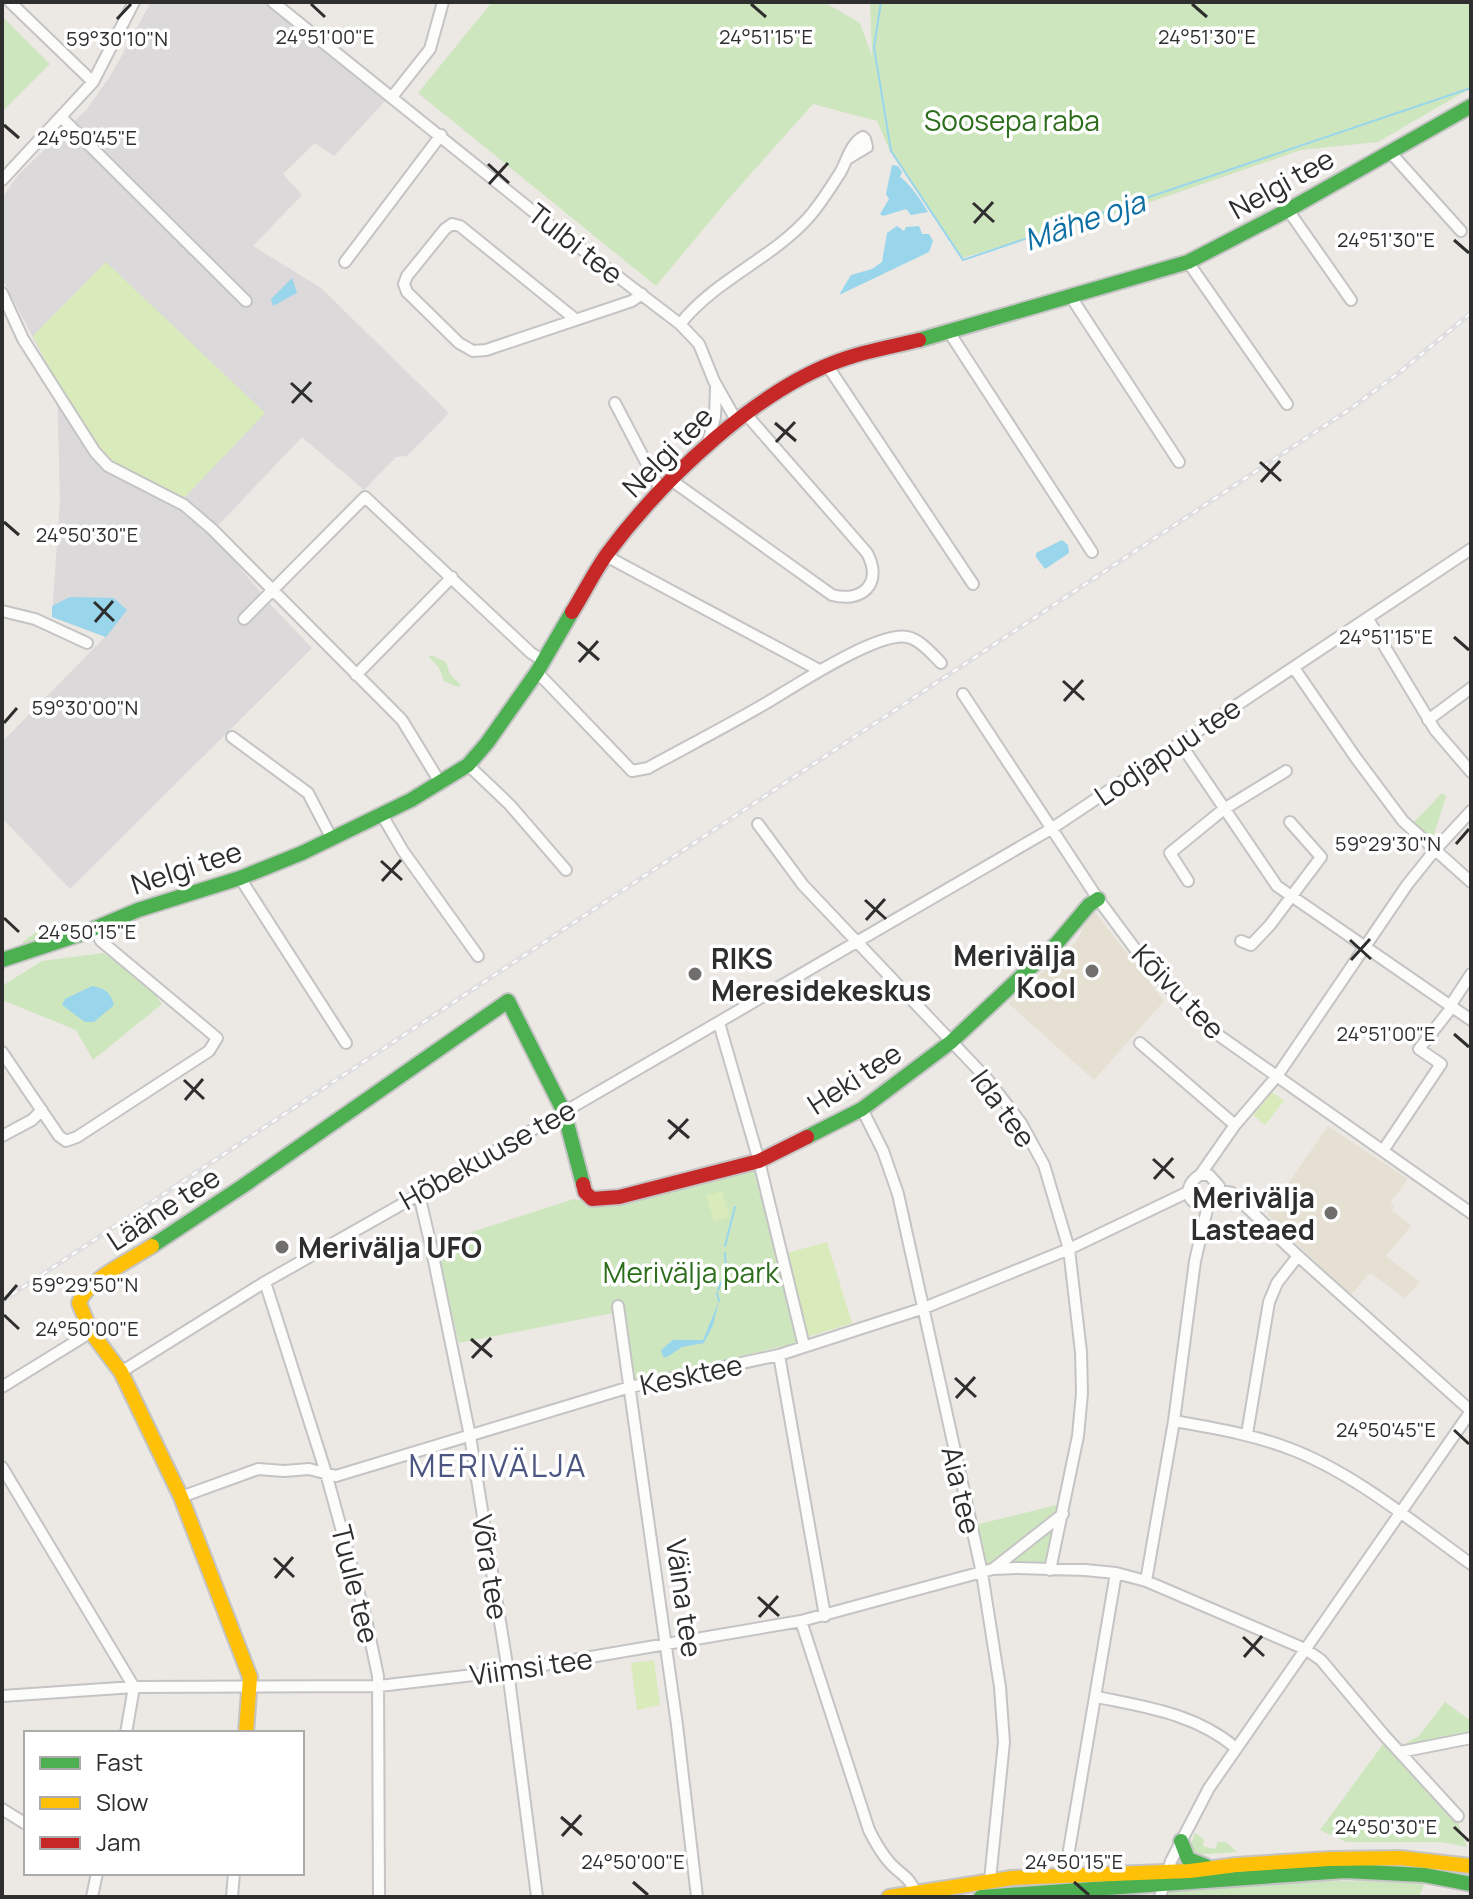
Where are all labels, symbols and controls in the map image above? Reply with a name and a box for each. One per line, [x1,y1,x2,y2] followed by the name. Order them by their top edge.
[275,23,375,50] text: 24°51'00"E
[719,23,813,50] text: 24°51'15"E
[1158,23,1256,50] text: 24°51'30"E
[66,25,168,52] text: 59°30'10"N
[924,101,1100,139] park label: Soosepa raba
[37,124,137,151] text: 24°50'45"E
[1222,139,1340,227] street label: Nelgi tee
[1018,180,1151,260] water label: Mähe oja
[521,194,631,292] street label: Tulbi tee
[1337,226,1435,253] text: 24°51'30"E
[613,397,721,505] street label: Nelgi tee
[36,521,138,548] text: 24°50'30"E
[1339,623,1433,650] text: 24°51'15"E
[1086,688,1248,814] street label: Lodjapuu tee
[32,694,138,721] text: 59°30'00"N
[1335,830,1441,857] text: 59°29'30"N
[126,831,246,903] street label: Nelgi tee
[38,918,136,945] text: 24°50'15"E
[1124,935,1234,1047] street label: Kõivu tee
[953,936,1076,1006] place label: Merivälja Kool
[711,939,931,1009] place label: RIKS Meresidekeskus
[1083,962,1101,980] marker: Merivälja Kool
[686,965,704,983] marker: RIKS Meresidekeskus
[1336,1020,1436,1047] text: 24°51'00"E
[800,1033,908,1123] street label: Heki tee
[963,1061,1045,1155] street label: Ida tee
[392,1090,582,1218] street label: Hõbekuuse tee
[99,1157,227,1259] street label: Lääne tee
[1191,1178,1315,1248] place label: Merivälja Lasteaed
[1322,1204,1340,1222] marker: Merivälja Lasteaed
[298,1228,482,1266] place label: Merivälja UFO
[273,1238,291,1256] marker: Merivälja UFO
[603,1253,780,1291] park label: Merivälja park
[32,1271,138,1298] text: 59°29'50"N
[35,1315,139,1342] text: 24°50'00"E
[636,1345,746,1403] street label: Kesktee
[1336,1416,1436,1443] text: 24°50'45"E
[933,1442,991,1538] street label: Aia tee
[409,1443,587,1487] district label: MERIVÄLJA
[464,1512,518,1622] street label: Võra tee
[323,1521,389,1647] street label: Tuule tee
[658,1536,712,1660] street label: Väina tee
[467,1639,595,1693] street label: Viimsi tee
[24,1731,304,1875] legend
[96,1745,143,1778] text: Fast
[96,1785,149,1818] text: Slow
[1335,1813,1437,1840] text: 24°50'30"E
[96,1825,141,1858] text: Jam
[581,1848,685,1875] text: 24°50'00"E
[1025,1848,1123,1875] text: 24°50'15"E

